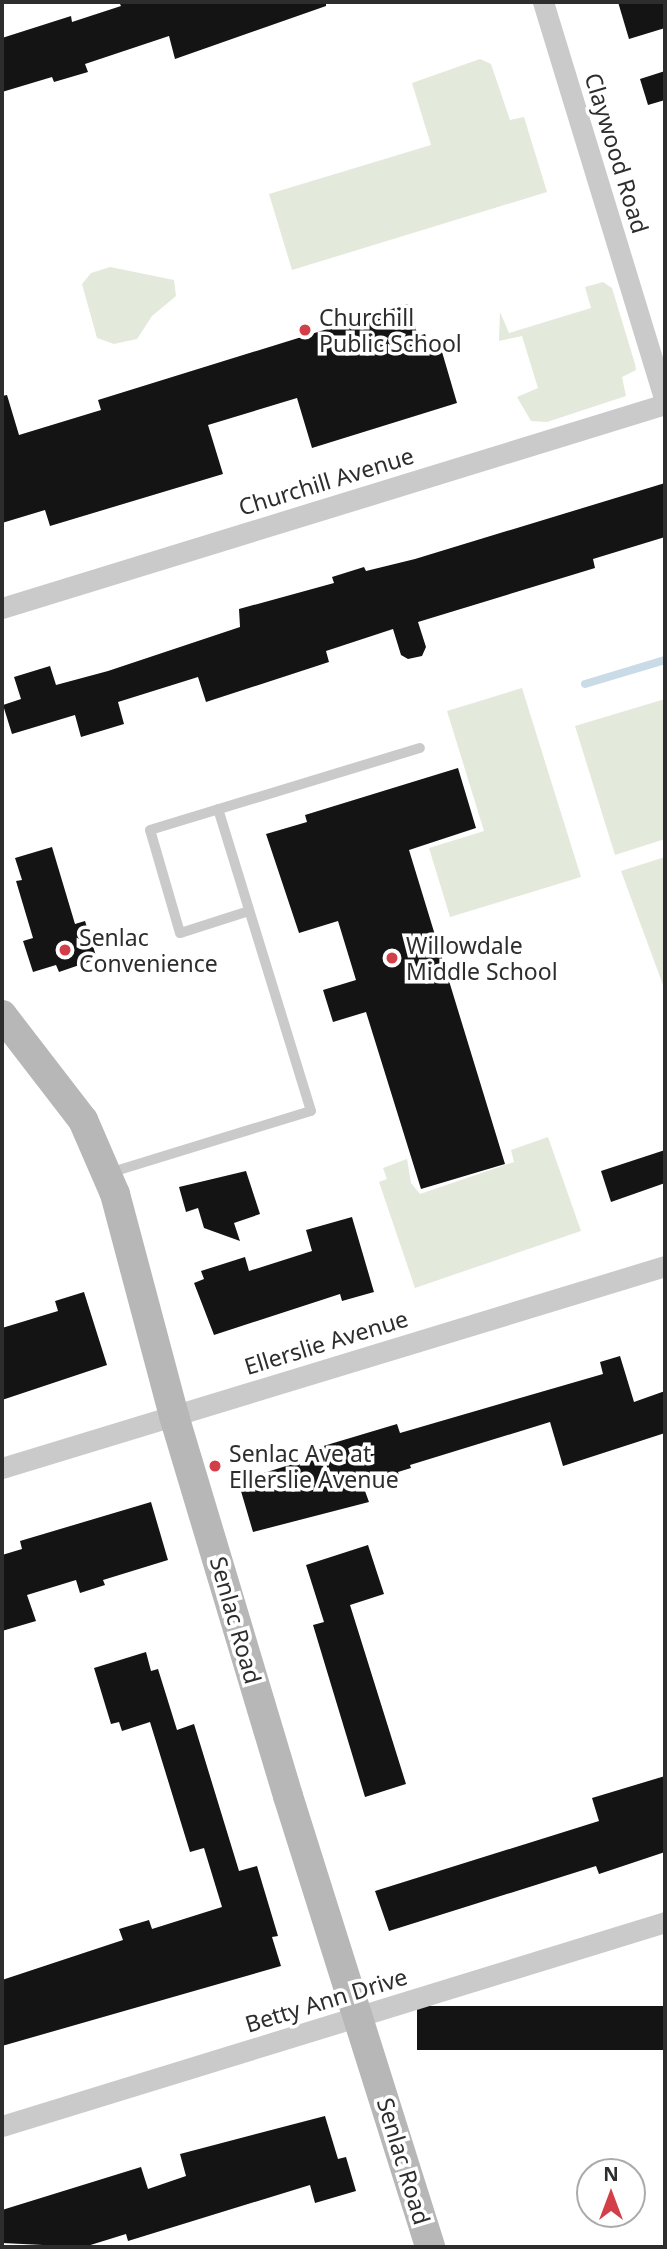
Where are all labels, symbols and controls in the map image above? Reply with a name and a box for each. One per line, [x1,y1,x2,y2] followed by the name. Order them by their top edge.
[579,69,655,237] street label: Claywood Road
[319,303,462,357] place label: Churchill Public School
[297,322,313,338] marker: Churchill Public School
[235,441,417,521] street label: Churchill Avenue
[79,923,218,977] place label: Senlac Convenience
[406,931,558,985] place label: Willowdale Middle School
[57,942,73,958] marker: Senlac Convenience
[384,950,400,966] marker: Willowdale Middle School
[241,1304,411,1380] street label: Ellerslie Avenue
[229,1439,399,1493] place label: Senlac Ave at Ellerslie Avenue
[207,1458,223,1474] marker: Senlac Ave at Ellerslie Avenue
[205,1553,267,1687] street label: Senlac Road
[242,1962,410,2038] street label: Betty Ann Drive
[372,2094,436,2228] street label: Senlac Road
[576,2158,646,2228] north arrow
[603,2161,619,2187] text: N

